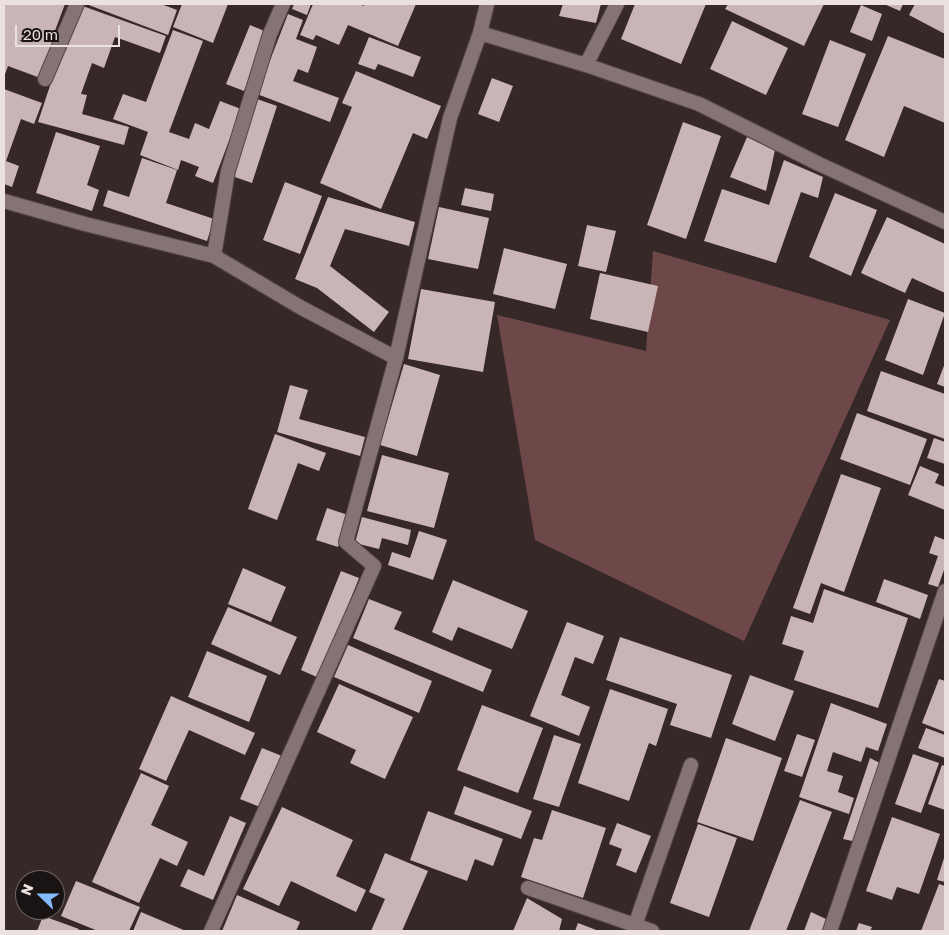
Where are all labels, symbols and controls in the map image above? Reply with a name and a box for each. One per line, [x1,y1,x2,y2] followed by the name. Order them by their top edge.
[18,15,122,47] scale bar
[23,25,58,43] text: 20 m
[15,870,65,920] north arrow
[17,881,36,898] text: N

